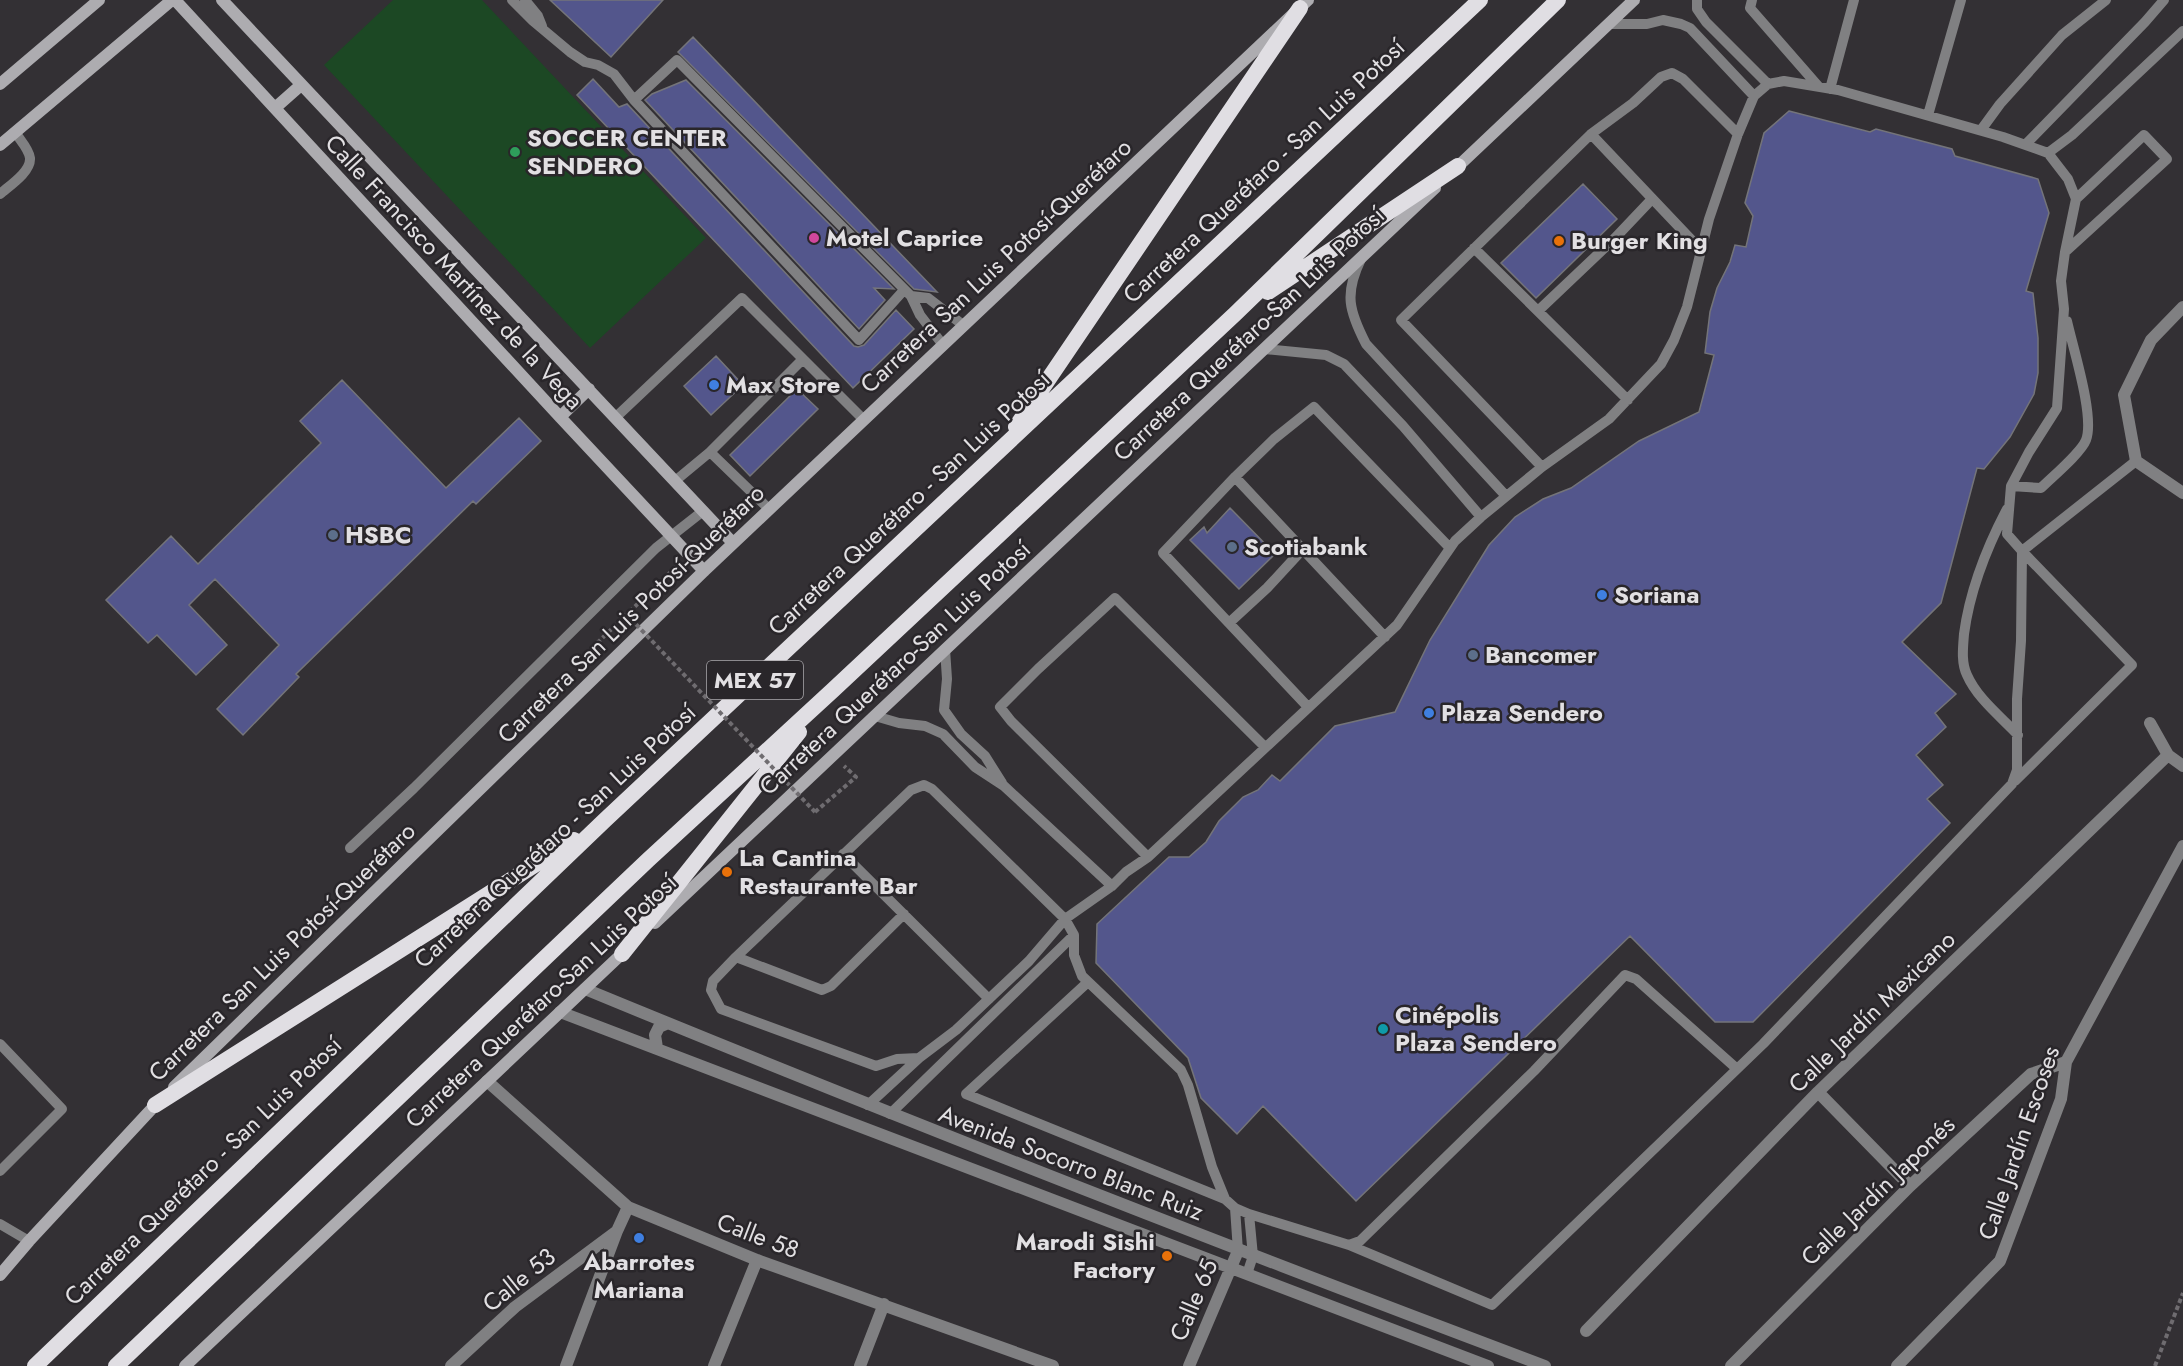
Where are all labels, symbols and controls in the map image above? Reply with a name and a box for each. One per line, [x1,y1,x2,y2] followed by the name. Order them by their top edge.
[1115,30,1413,311] street label: Carretera Querétaro - San Luis Potosí
[527,120,727,183] place label: SOCCER CENTER SENDERO
[317,126,592,417] street label: Calle Francisco Martínez de la Vega
[852,130,1139,401] street label: Carretera San Luis Potosí-Querétaro
[508,145,522,159] marker: SOCCER CENTER SENDERO
[1105,198,1393,469] street label: Carretera Querétaro-San Luis Potosí
[826,220,983,255] place label: Motel Caprice
[1571,223,1708,258] place label: Burger King
[807,231,821,245] marker: Motel Caprice
[1552,234,1566,248] marker: Burger King
[760,362,1058,643] street label: Carretera Querétaro - San Luis Potosí
[726,367,840,402] place label: Max Store
[707,378,721,392] marker: Max Store
[489,476,772,751] street label: Carretera San Luis Potosí-Querétaro
[345,517,412,552] place label: HSBC
[326,528,340,542] marker: HSBC
[1244,529,1368,564] place label: Scotiabank
[751,532,1039,803] street label: Carretera Querétaro-San Luis Potosí
[1225,540,1239,554] marker: Scotiabank
[1614,577,1699,612] place label: Soriana
[1595,588,1609,602] marker: Soriana
[1485,637,1597,672] place label: Bancomer
[1466,648,1480,662] marker: Bancomer
[707,661,803,699] road number: MEX 57
[406,695,704,976] street label: Carretera Querétaro - San Luis Potosí
[1441,695,1603,730] place label: Plaza Sendero
[1422,706,1436,720] marker: Plaza Sendero
[140,814,423,1089] street label: Carretera San Luis Potosí-Querétaro
[739,840,918,903] place label: La Cantina Restaurante Bar
[397,865,685,1136] street label: Carretera Querétaro-San Luis Potosí
[720,865,734,879] marker: La Cantina Restaurante Bar
[1780,923,1963,1101] street label: Calle Jardín Mexicano
[1395,997,1557,1060] place label: Cinépolis Plaza Sendero
[1376,1022,1390,1036] marker: Cinépolis Plaza Sendero
[56,1028,350,1313] street label: Carretera Querétaro - San Luis Potosí
[1969,1041,2068,1245] street label: Calle Jardín Escoses
[934,1096,1209,1229] street label: Avenida Socorro Blanc Ruiz
[1793,1108,1963,1274] street label: Calle Jardín Japonés
[712,1204,804,1267] street label: Calle 58
[1016,1224,1155,1287] place label: Marodi Sishi Factory
[632,1231,646,1245] marker: Abarrotes Mariana
[475,1239,563,1320] street label: Calle 53
[582,1244,695,1307] place label: Abarrotes Mariana
[1160,1249,1174,1263] marker: Marodi Sishi Factory
[1161,1253,1226,1346] street label: Calle 65

